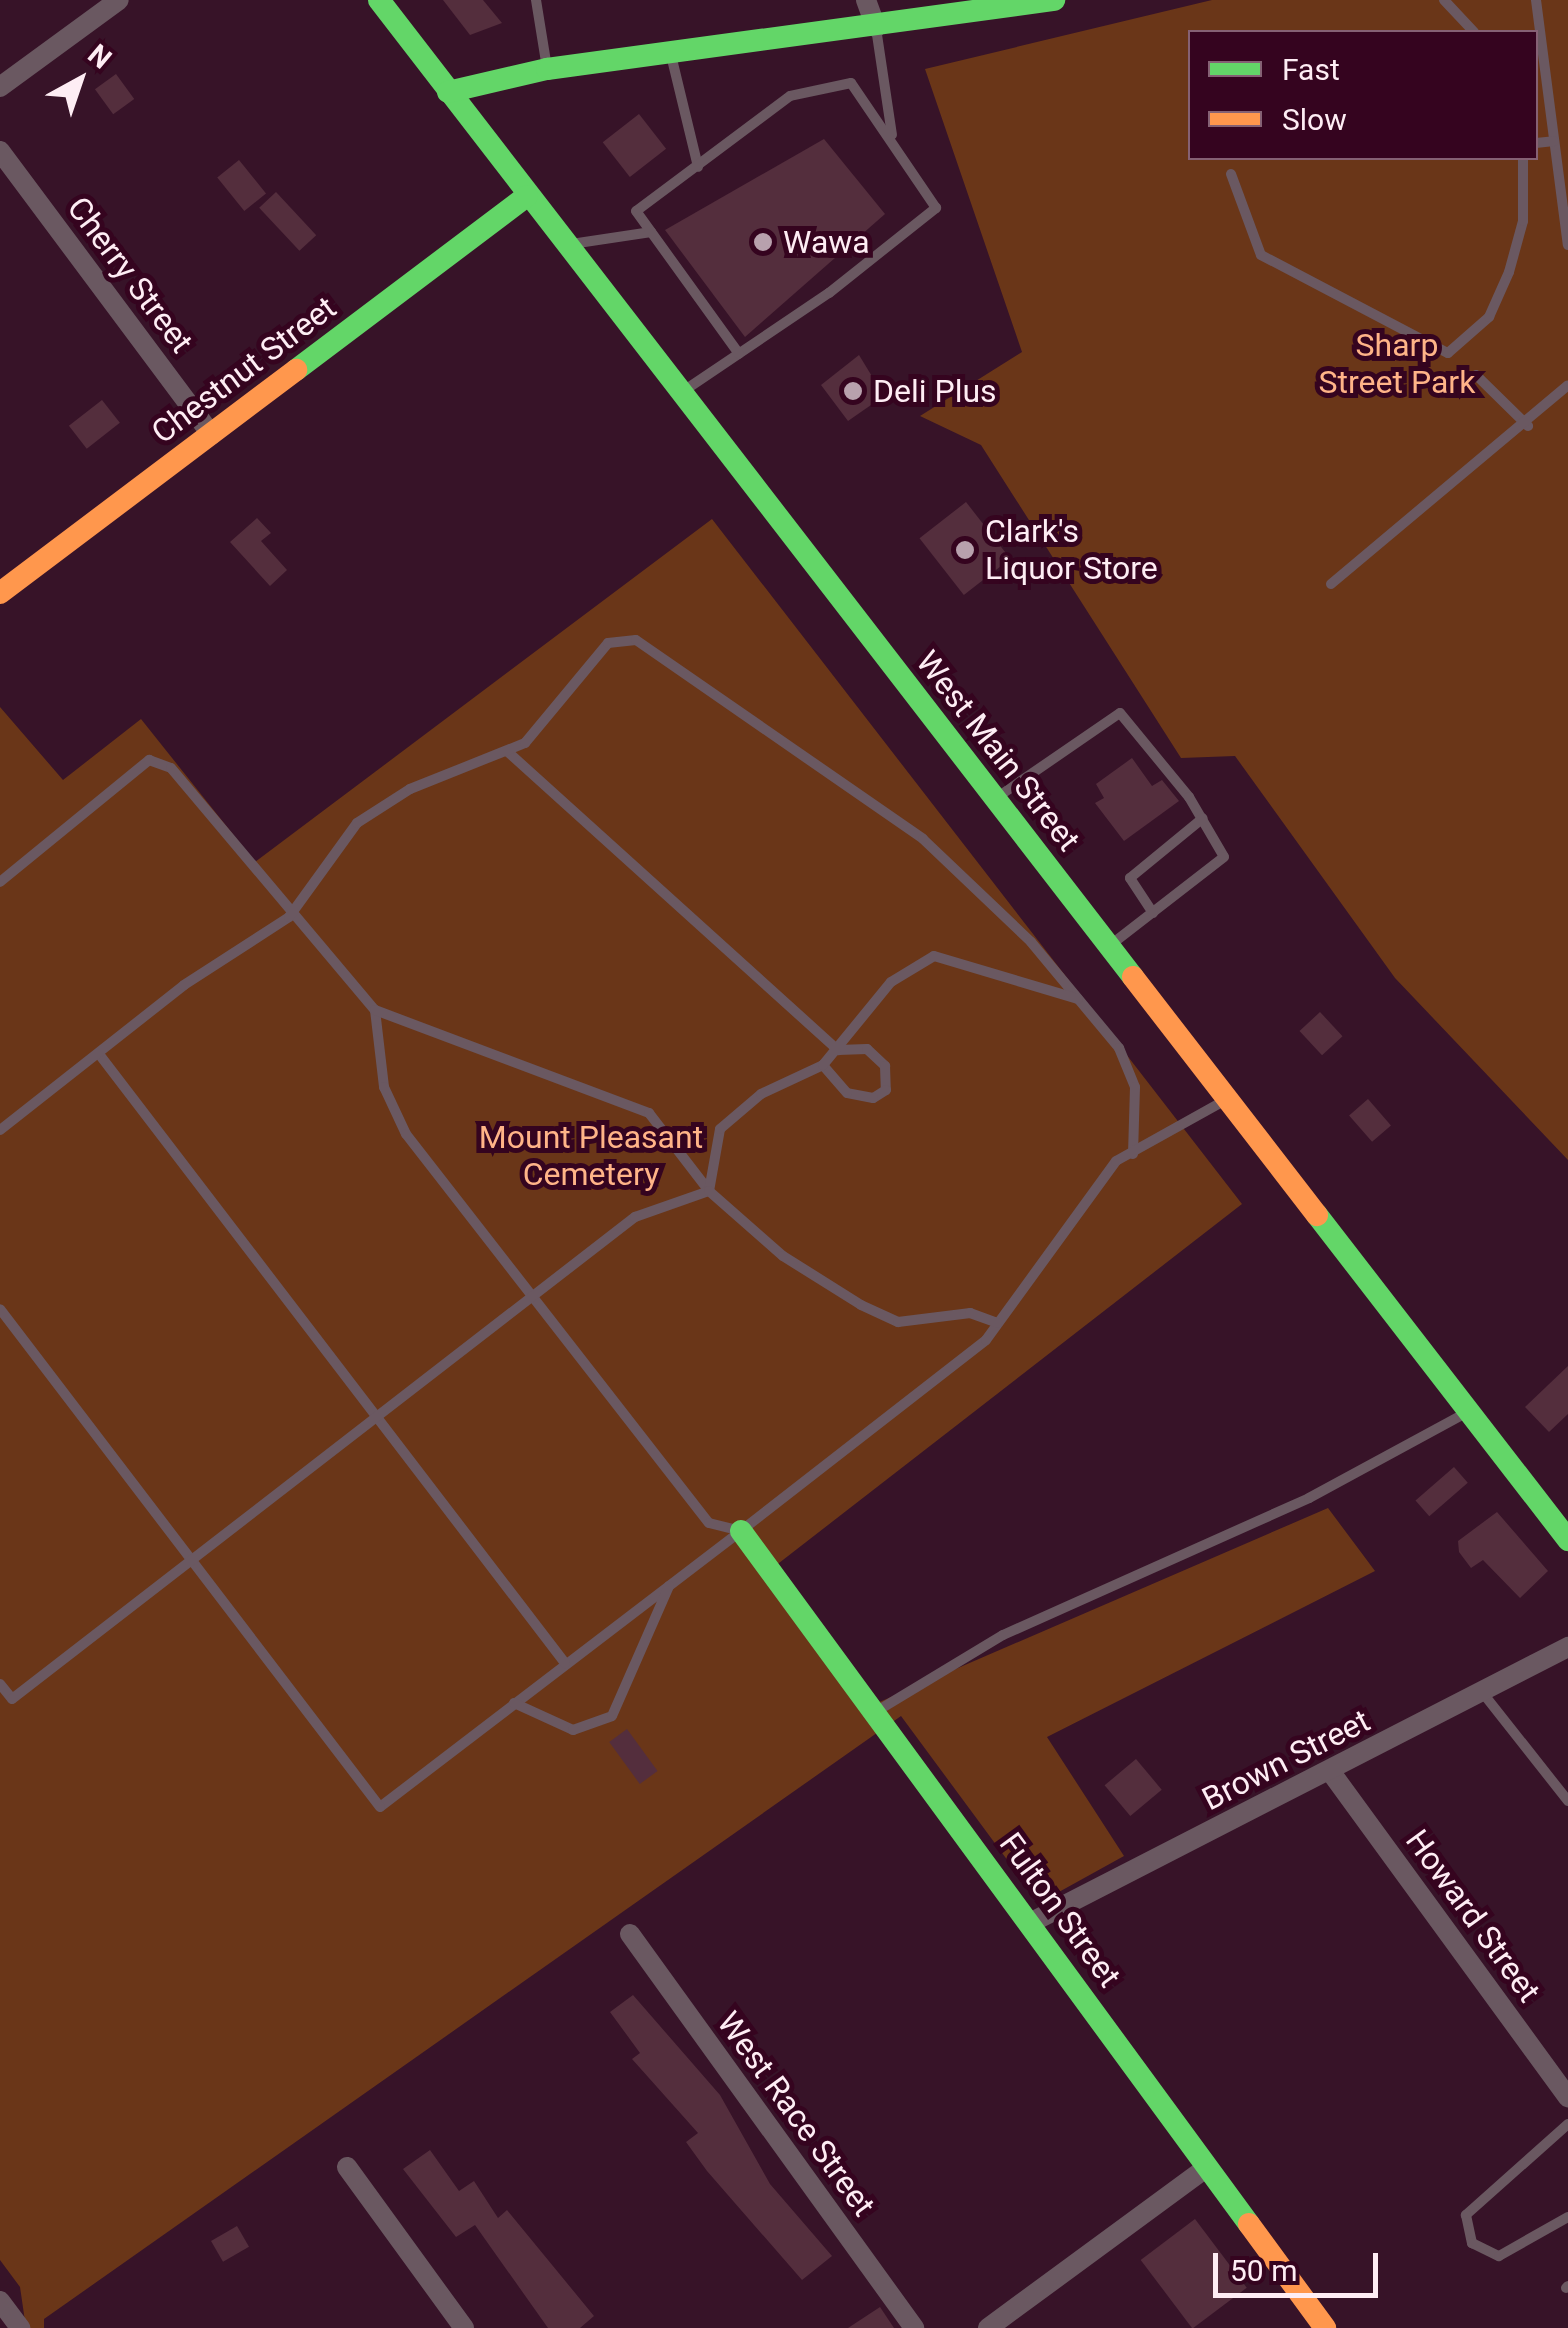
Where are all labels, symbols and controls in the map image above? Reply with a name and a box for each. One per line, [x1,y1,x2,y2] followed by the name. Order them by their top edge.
[30,30,130,130] north arrow
[1188,30,1538,160] legend
[81,38,118,76] text: N
[1282,52,1340,87] text: Fast
[1282,102,1347,137] text: Slow
[59,190,201,360] street label: Cherry Street
[783,223,870,261] place label: Wawa
[752,231,774,253] marker: Wawa
[144,288,344,452] street label: Chestnut Street
[1319,327,1475,402] park label: Sharp Street Park
[873,372,997,410] place label: Deli Plus
[842,380,864,402] marker: Deli Plus
[985,513,1158,588] place label: Clark's Liquor Store
[954,539,976,561] marker: Clark's Liquor Store
[908,643,1088,859] street label: West Main Street
[479,1119,703,1194] park label: Mount Pleasant Cemetery
[1196,1701,1376,1819] street label: Brown Street
[1398,1822,1548,2010] street label: Howard Street
[991,1825,1129,1995] street label: Fulton Street
[709,2004,883,2224] street label: West Race Street
[1218,2233,1383,2295] scale bar
[1230,2253,1297,2288] text: 50 m

